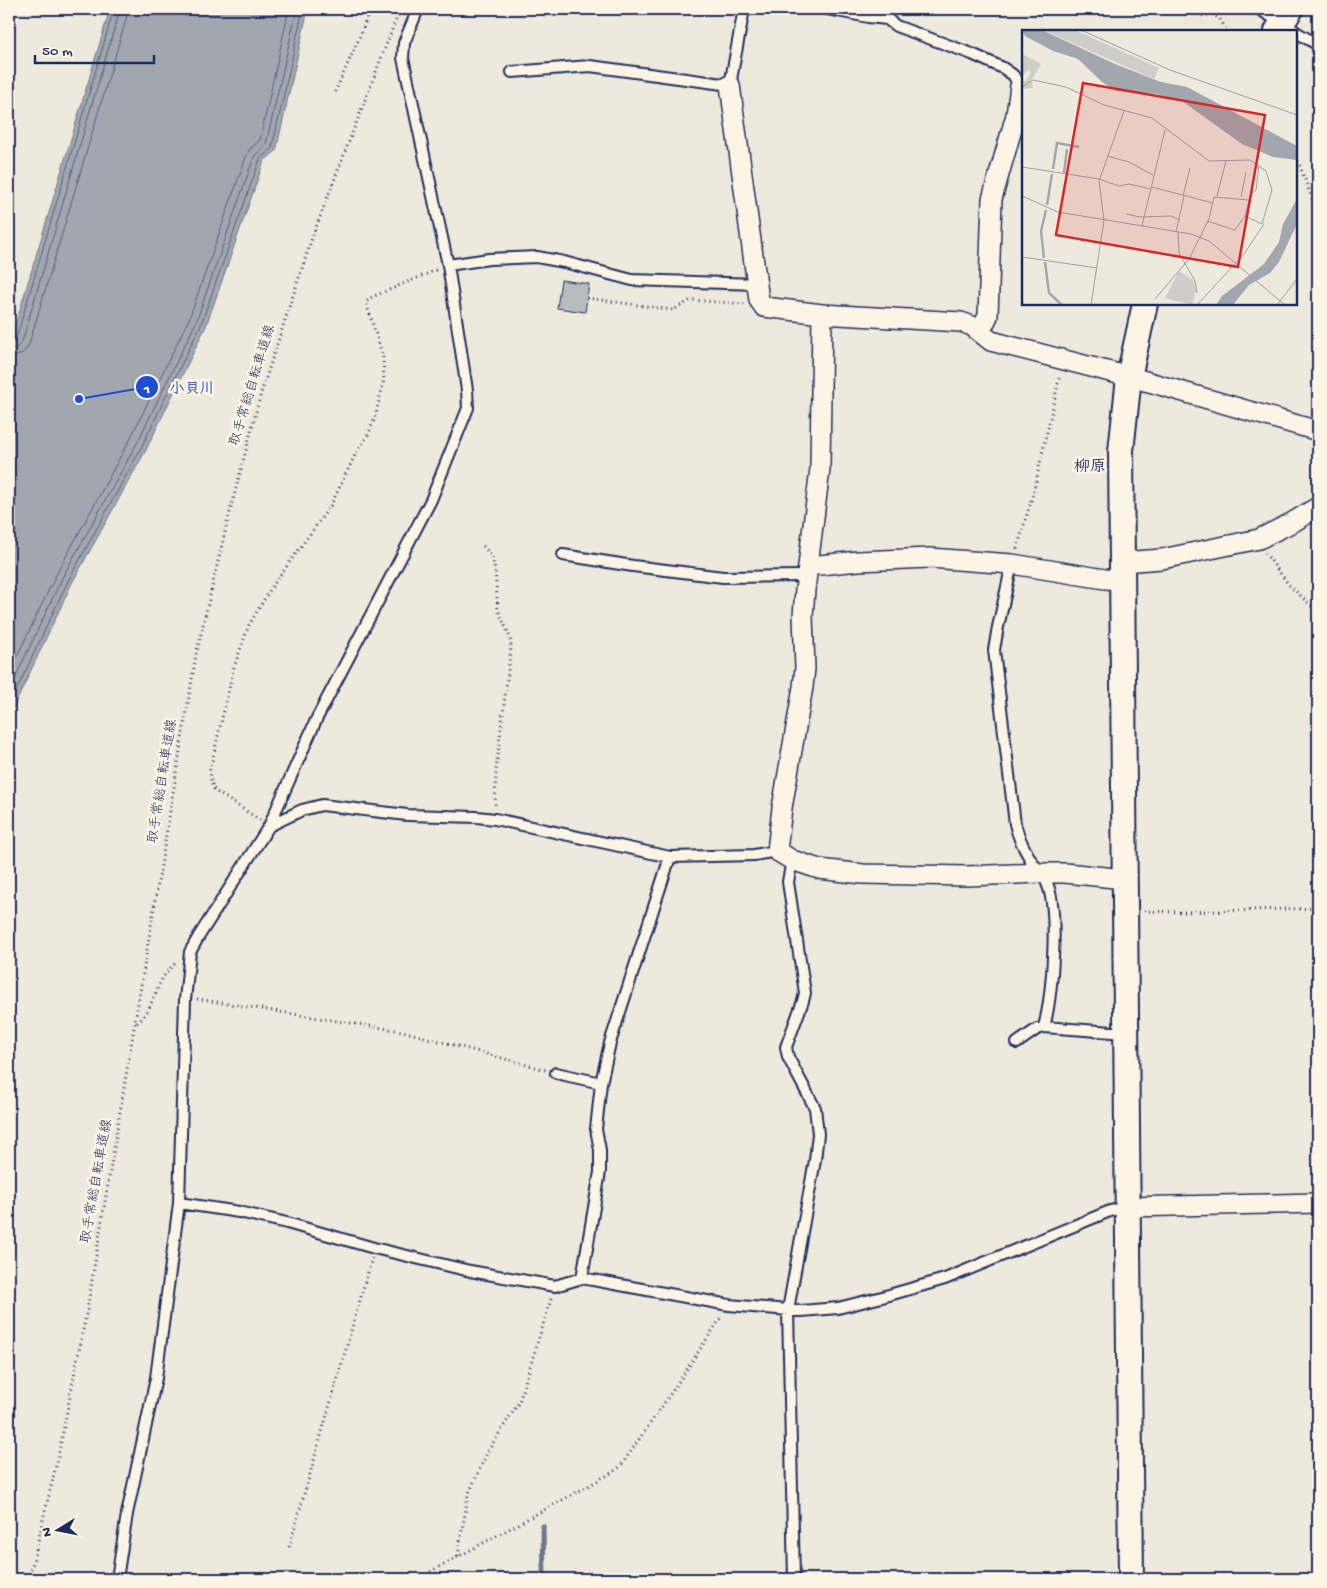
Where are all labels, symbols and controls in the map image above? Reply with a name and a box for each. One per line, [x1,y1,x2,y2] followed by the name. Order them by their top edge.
[1022,30,1297,305] inset map
[35,32,154,64] scale bar
[42,43,73,61] text: 50 m
[227,323,280,448] street label: 取手常総自転車道線
[134,372,224,402] callout: 小貝川
[169,380,215,399] text: 小貝川
[143,381,150,399] text: 1
[1074,458,1106,478] district label: 柳原
[145,718,182,845] street label: 取手常総自転車道線
[78,1118,117,1245] street label: 取手常総自転車道線
[32,1506,82,1556] north arrow
[38,1526,57,1538] text: N

